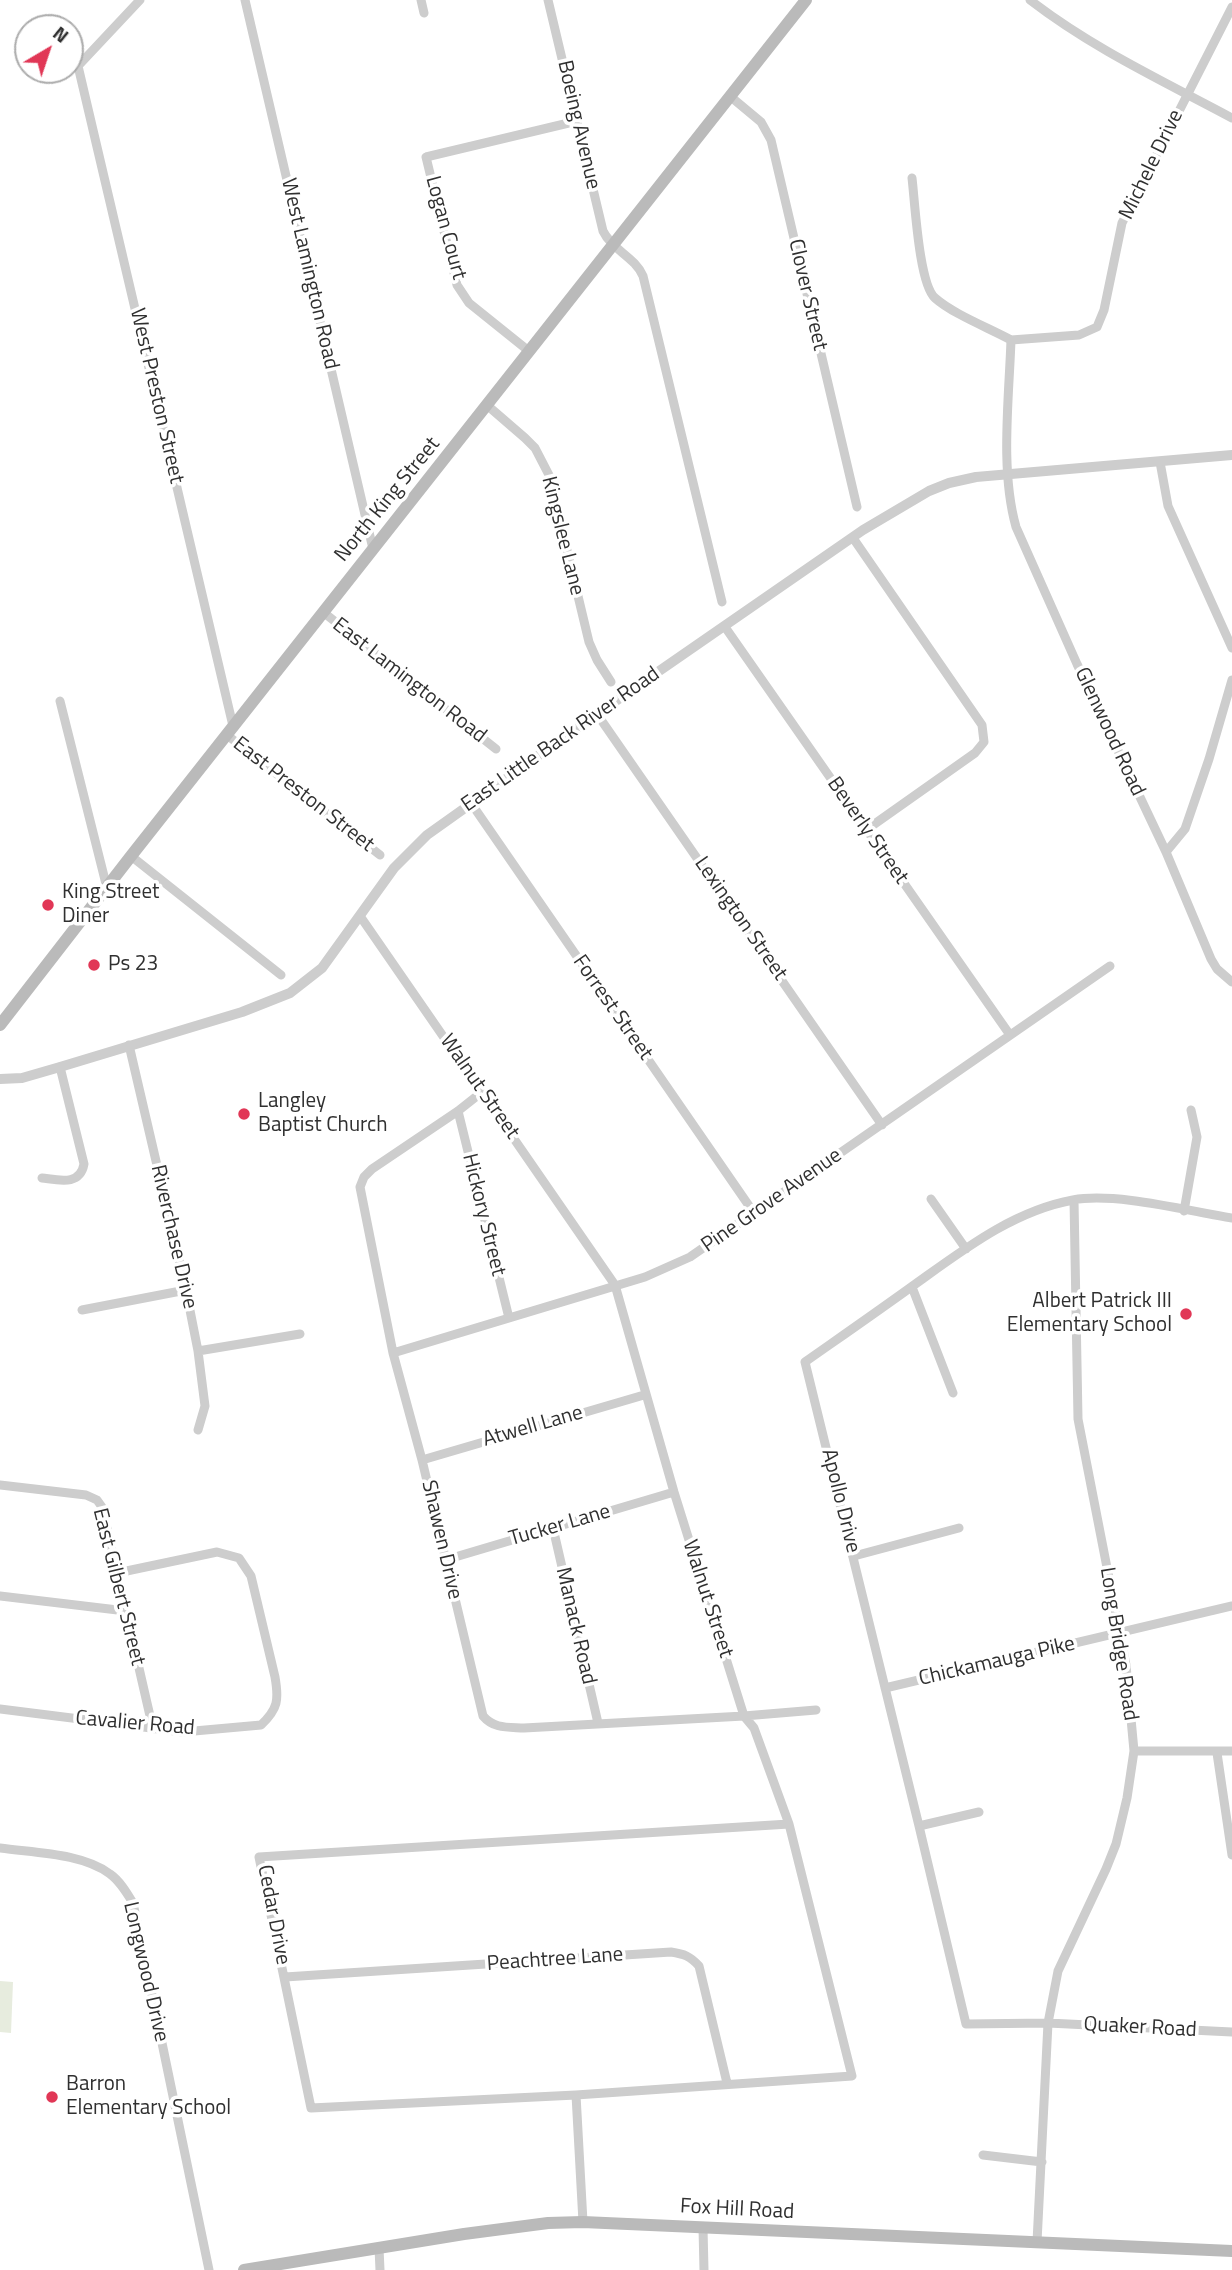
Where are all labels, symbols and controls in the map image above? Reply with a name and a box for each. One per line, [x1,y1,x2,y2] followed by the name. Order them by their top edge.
[14,14,84,84] north arrow
[47,18,76,49] text: N
[551,58,605,192] street label: Boeing Avenue
[1115,106,1189,224] street label: Michele Drive
[419,173,471,283] street label: Logan Court
[275,176,343,372] street label: West Lamington Road
[782,237,832,353] street label: Clover Street
[124,306,188,486] street label: West Preston Street
[330,433,446,567] street label: North King Street
[535,474,589,598] street label: Kingslee Lane
[327,613,491,749] street label: East Lamington Road
[457,662,665,818] street label: East Little Back River Road
[1068,664,1150,800] street label: Glenwood Road
[227,732,379,858] street label: East Preston Street
[821,773,913,889] street label: Beverly Street
[688,852,792,986] street label: Lexington Street
[62,880,159,930] place label: King Street Diner
[40,897,56,913] marker: King Street Diner
[567,951,657,1065] street label: Forrest Street
[108,952,158,978] place label: Ps 23
[86,957,102,973] marker: Ps 23
[434,1030,524,1144] street label: Walnut Street
[258,1089,388,1139] place label: Langley Baptist Church
[236,1106,252,1122] marker: Langley Baptist Church
[697,1143,847,1259] street label: Pine Grove Avenue
[456,1151,510,1279] street label: Hickory Street
[144,1163,202,1311] street label: Riverchase Drive
[1007,1289,1172,1339] place label: Albert Patrick III Elementary School
[1178,1306,1194,1322] marker: Albert Patrick III Elementary School
[480,1401,586,1453] street label: Atwell Lane
[815,1447,865,1555] street label: Apollo Drive
[415,1478,467,1602] street label: Shawen Drive
[506,1500,614,1552] street label: Tucker Lane
[86,1506,150,1668] street label: East Gilbert Street
[676,1537,738,1661] street label: Walnut Street
[549,1565,601,1687] street label: Manack Road
[1093,1565,1143,1723] street label: Long Bridge Road
[916,1632,1078,1692] street label: Chickamauga Pike
[74,1706,196,1742] street label: Cavalier Road
[251,1863,295,1967] street label: Cedar Drive
[117,1900,173,2044] street label: Longwood Drive
[486,1943,624,1977] street label: Peachtree Lane
[1083,2012,1197,2044] street label: Quaker Road
[66,2072,231,2122] place label: Barron Elementary School
[44,2089,60,2105] marker: Barron Elementary School
[679,2194,795,2226] street label: Fox Hill Road

